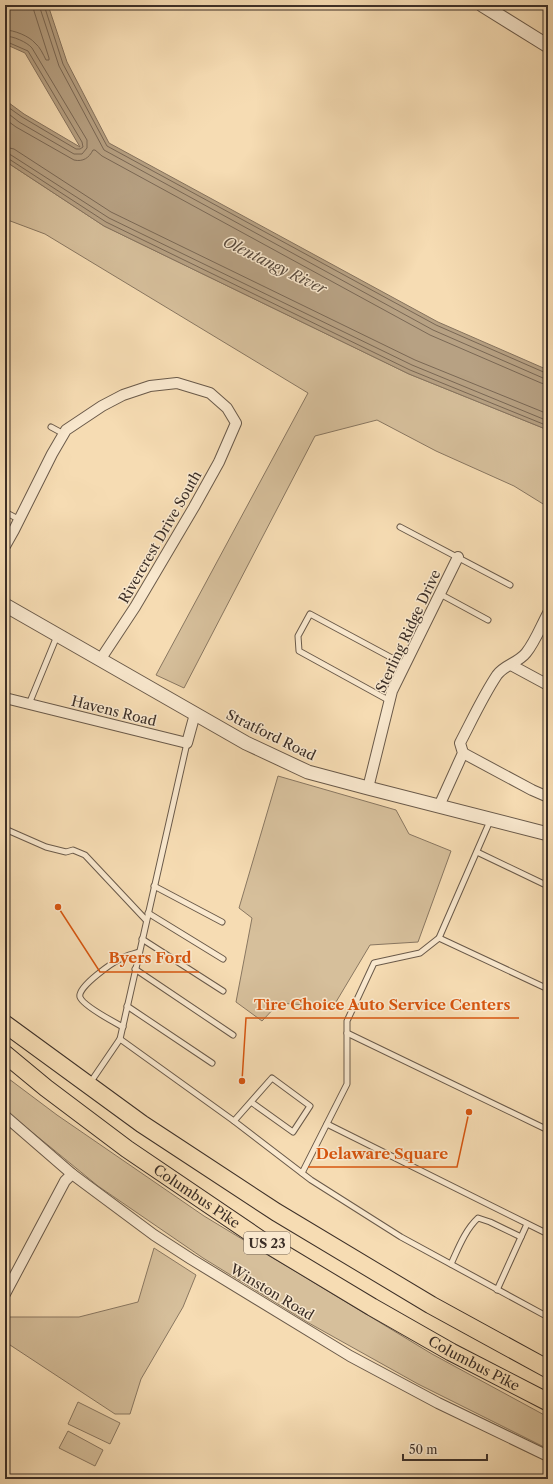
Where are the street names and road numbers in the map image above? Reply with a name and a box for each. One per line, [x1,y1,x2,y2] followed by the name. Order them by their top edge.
[115,467,205,606] street label: Rivercrest Drive South
[372,566,444,695] street label: Sterling Ridge Drive
[70,692,159,730] street label: Havens Road
[223,706,319,765] street label: Stratford Road
[150,1161,244,1232] street label: Columbus Pike
[244,1232,290,1254] road number: US 23
[226,1259,318,1324] street label: Winston Road
[425,1332,523,1395] street label: Columbus Pike

